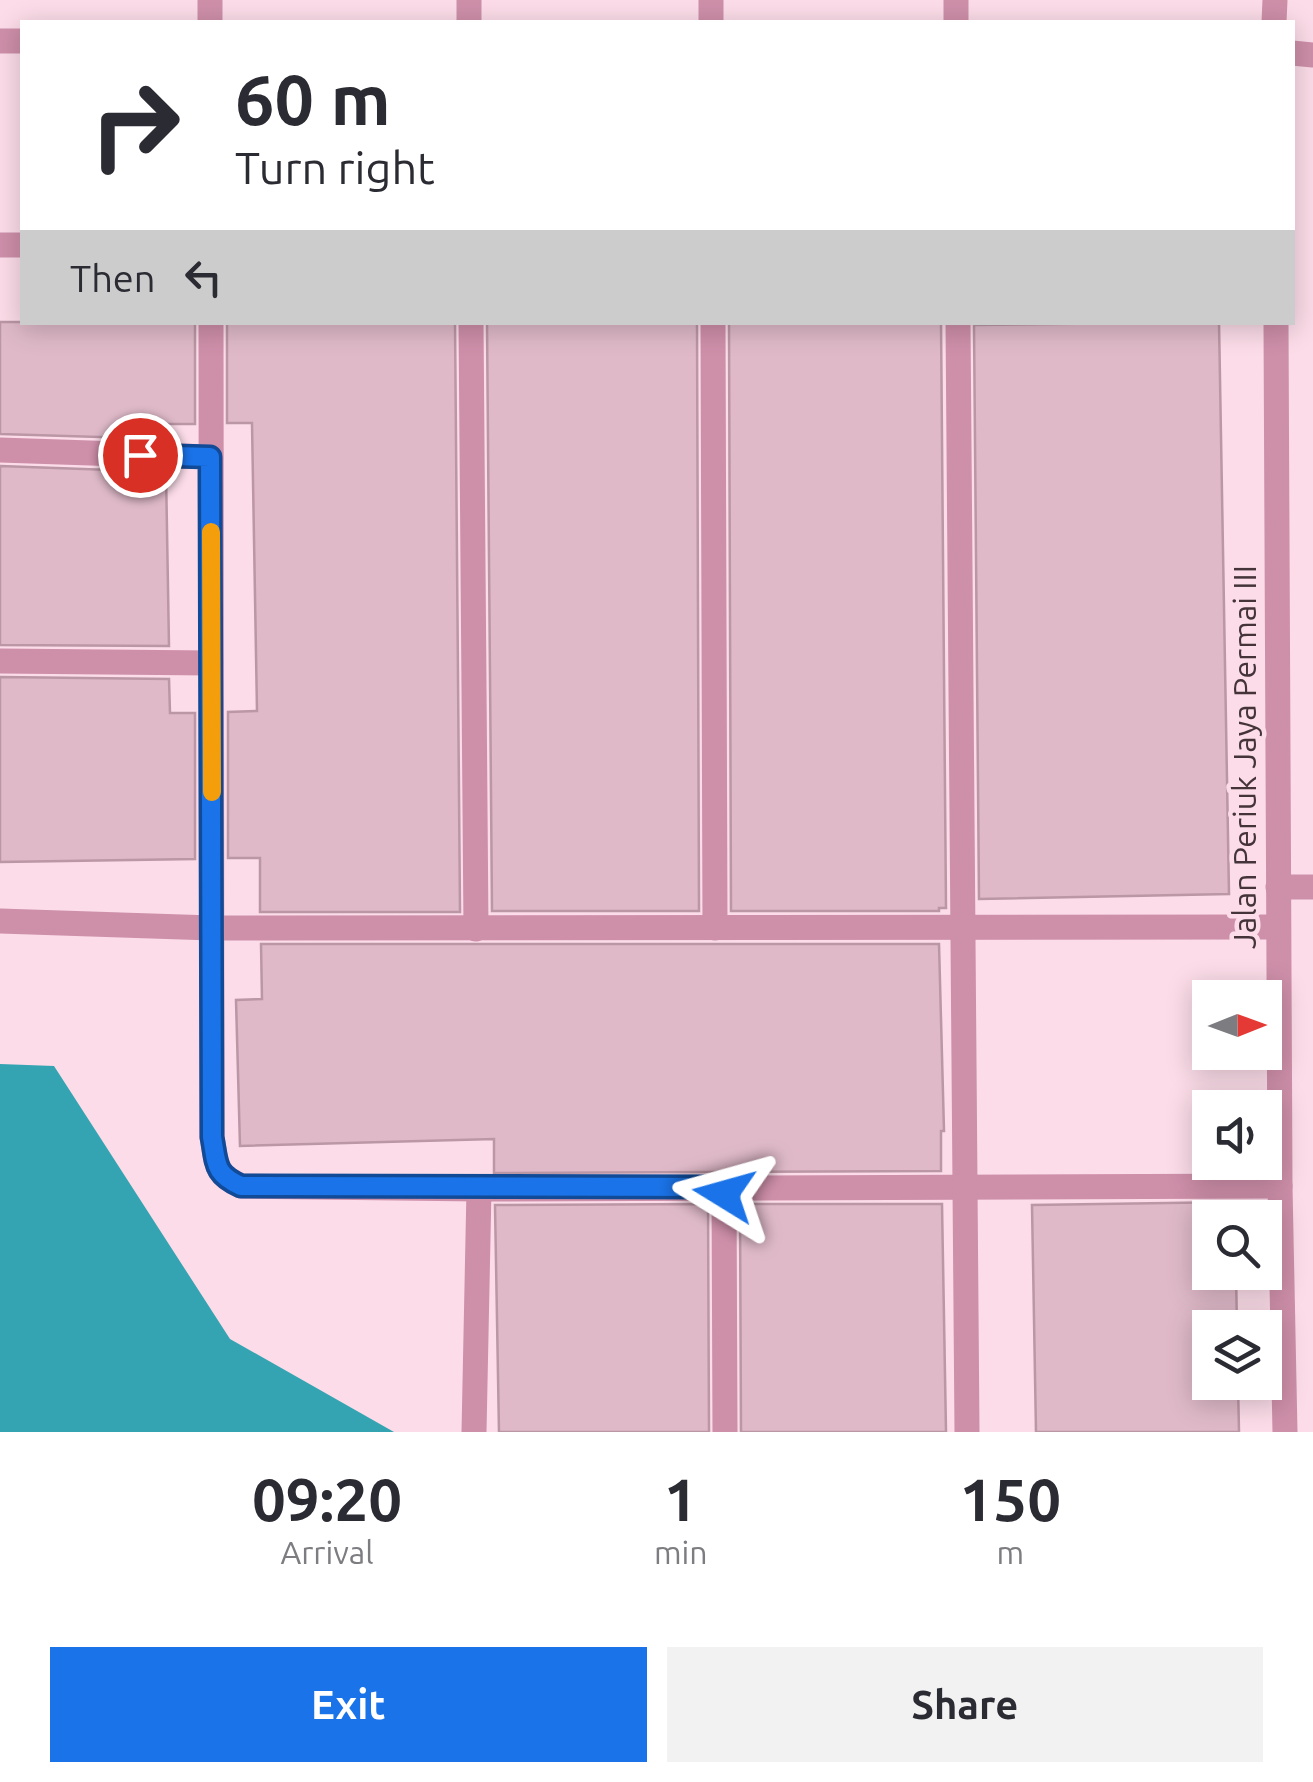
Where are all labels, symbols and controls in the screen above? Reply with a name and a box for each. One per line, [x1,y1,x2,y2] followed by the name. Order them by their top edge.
[70,60,200,190] icon: right
[235,60,391,138] text: 60 m
[235,142,435,193] text: Turn right
[176,250,231,305] icon: left
[70,257,156,299] text: Then
[98,413,183,498] pin
[113,428,168,483] icon: arrive
[1226,565,1262,949] street label: Jalan Periuk Jaya Permai III
[1192,980,1282,1070] north arrow
[1192,980,1282,1400] map controls
[1192,1090,1282,1180] button: sound
[672,1142,776,1246] position arrow
[1192,1200,1282,1290] button: search
[1192,1310,1282,1400] button: layers
[252,1465,402,1532] text: 09:20
[664,1465,698,1532] text: 1
[960,1465,1061,1532] text: 150
[280,1534,374,1570] text: Arrival
[654,1534,708,1570] text: min
[996,1534,1024,1570] text: m
[50,1647,647,1762] button: Exit
[667,1647,1263,1762] button: Share

